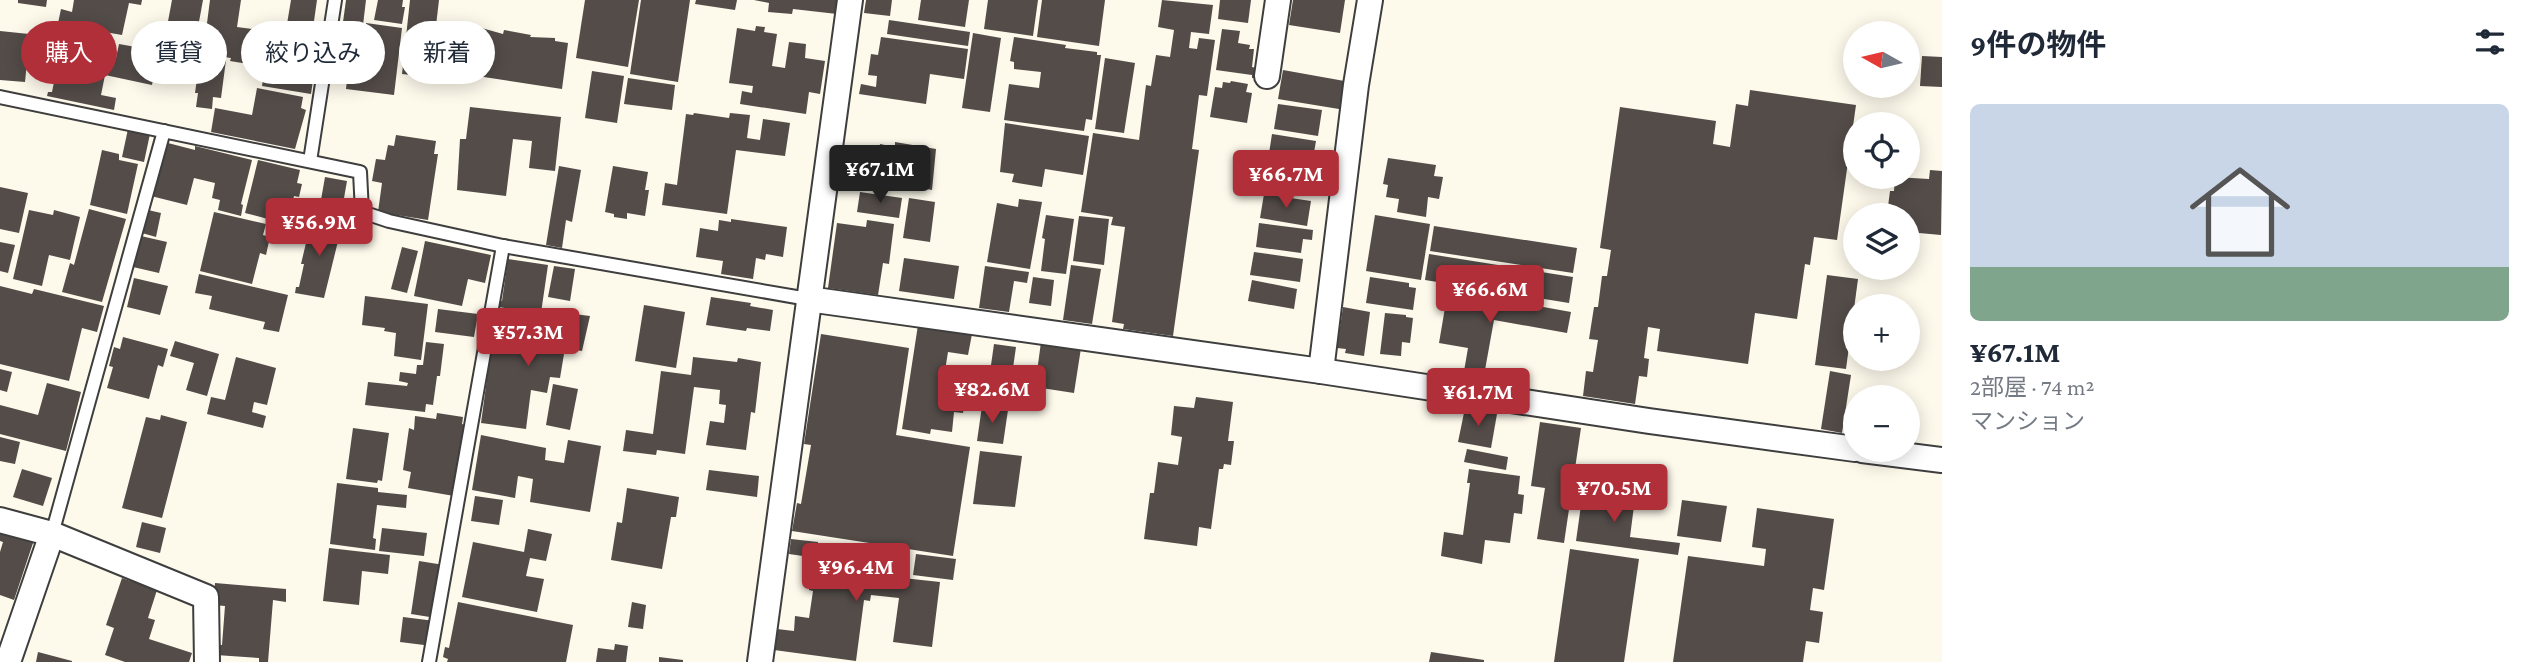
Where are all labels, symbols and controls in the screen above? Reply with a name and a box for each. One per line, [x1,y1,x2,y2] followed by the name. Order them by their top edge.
[21,21,117,84] chip: 購入
[131,21,227,84] chip: 賃貸
[241,21,385,84] chip: 絞り込み
[399,21,495,84] chip: 新着
[1843,21,1920,98] north arrow
[1843,21,1920,462] map controls
[2471,23,2509,61] icon: filters
[1970,28,2106,61] text: 9件の物件
[1843,112,1920,189] button: locate
[823,146,937,205] pin: ¥67.1M
[2177,149,2303,275] icon: home
[1229,150,1343,210] pin: ¥66.7M
[845,155,915,181] text: ¥67.1M
[1249,160,1323,186] text: ¥66.7M
[262,198,376,258] pin: ¥56.9M
[1843,203,1920,280] button: layers
[282,208,356,234] text: ¥56.9M
[1433,266,1547,325] pin: ¥66.6M
[1452,275,1528,301] text: ¥66.6M
[1843,294,1920,371] button: +
[471,308,585,368] pin: ¥57.3M
[493,318,563,344] text: ¥57.3M
[1970,335,2060,368] text: ¥67.1M
[935,366,1049,425] pin: ¥82.6M
[1421,368,1535,428] pin: ¥61.7M
[1970,374,2094,400] text: 2部屋 · 74 m²
[954,375,1030,401] text: ¥82.6M
[1443,378,1513,404] text: ¥61.7M
[1843,385,1920,462] button: −
[1970,408,2085,434] text: マンション
[1557,464,1671,524] pin: ¥70.5M
[1576,474,1652,500] text: ¥70.5M
[799,544,913,603] pin: ¥96.4M
[818,553,894,579] text: ¥96.4M

